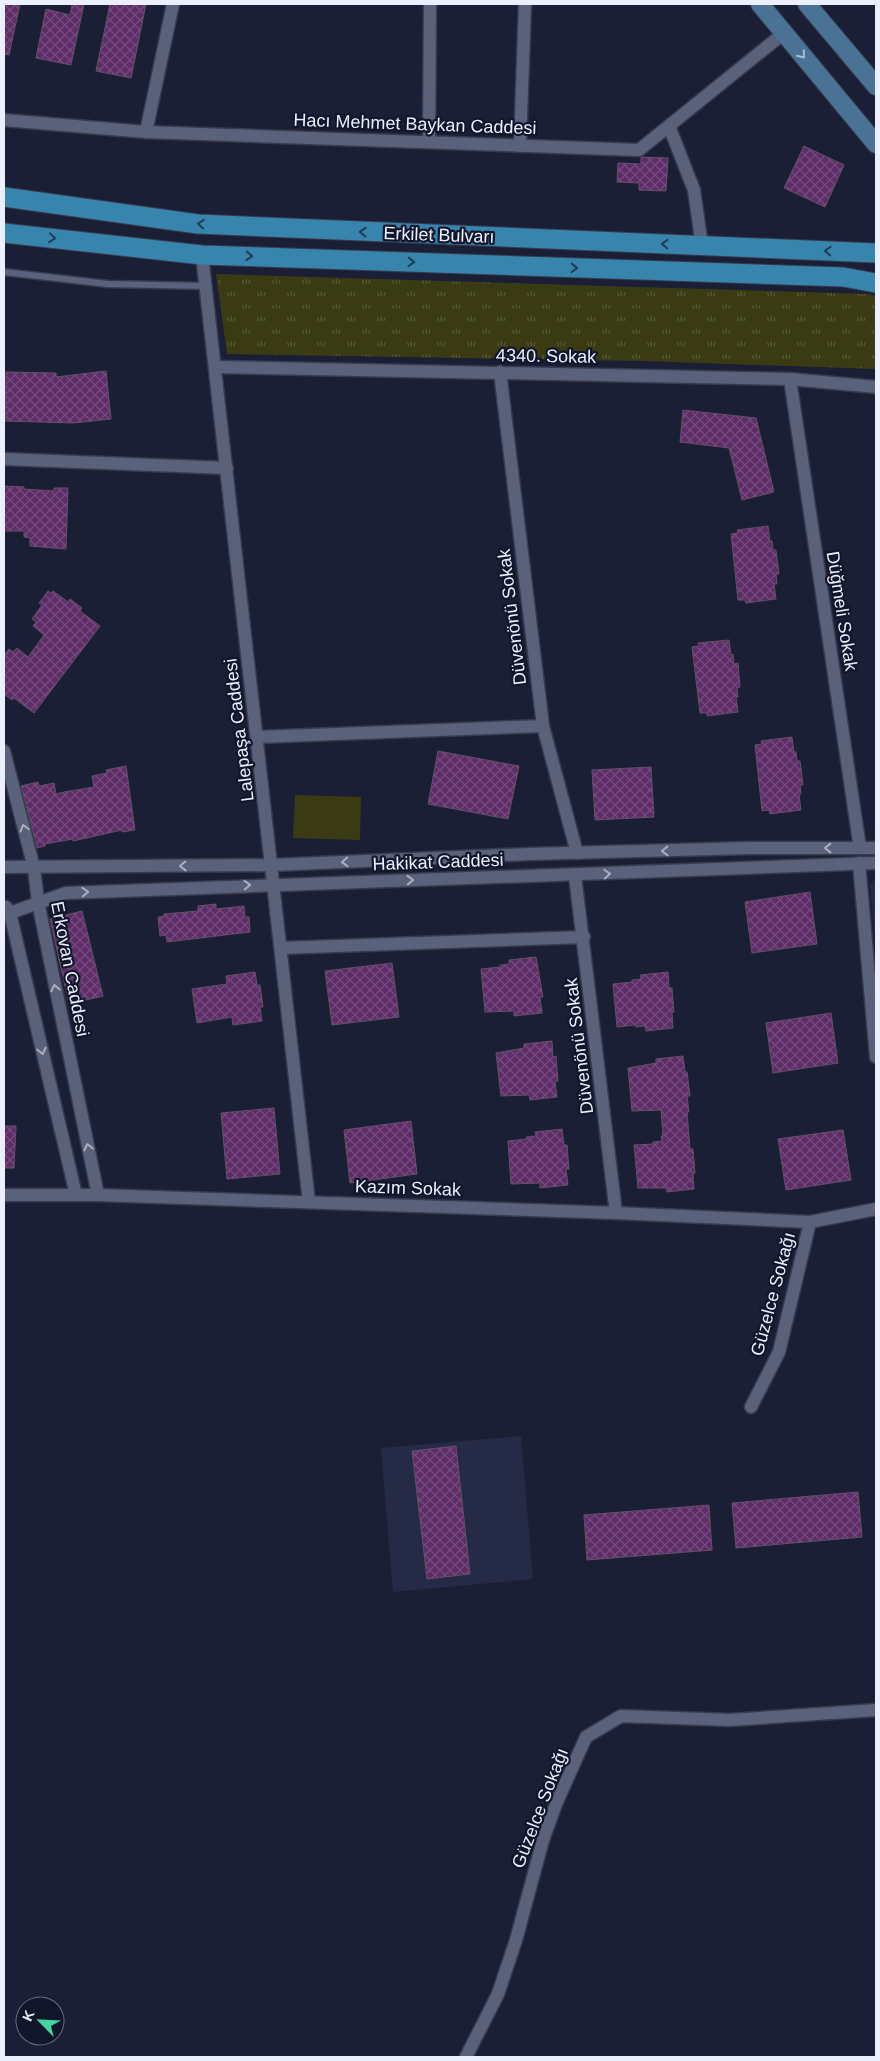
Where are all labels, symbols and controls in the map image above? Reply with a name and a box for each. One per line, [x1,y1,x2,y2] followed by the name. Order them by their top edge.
[796,50,805,59] one-way arrow
[293,110,537,138] street label: Hacı Mehmet Baykan Caddesi
[196,219,204,230] one-way arrow
[383,223,495,247] street label: Erkilet Bulvarı
[359,226,367,237] one-way arrow
[49,232,57,243] one-way arrow
[661,239,669,250] one-way arrow
[823,246,831,257] one-way arrow
[245,251,253,262] one-way arrow
[407,257,415,268] one-way arrow
[570,263,578,273] one-way arrow
[496,345,597,367] street label: 4340. Sokak
[494,547,530,686] street label: Düvenönü Sokak
[823,550,862,673] street label: Düğmeli Sokak
[220,657,258,803] street label: Lalepaşa Caddesi
[19,824,30,833] one-way arrow
[823,843,831,853] one-way arrow
[661,845,669,856] one-way arrow
[372,850,504,874] street label: Hakikat Caddesi
[341,857,348,867] one-way arrow
[179,861,186,871] one-way arrow
[604,869,612,880] one-way arrow
[406,875,414,885] one-way arrow
[244,880,252,890] one-way arrow
[82,887,89,897] one-way arrow
[47,900,93,1038] street label: Erkovan Caddesi
[561,976,597,1115] street label: Düvenönü Sokak
[51,983,61,992] one-way arrow
[36,1047,47,1056] one-way arrow
[83,1142,94,1151] one-way arrow
[355,1176,462,1200] street label: Kazım Sokak
[747,1230,799,1358] street label: Güzelce Sokağı
[508,1745,572,1871] street label: Güzelce Sokağı
[15,1996,65,2046] north arrow
[19,2008,37,2024] text: K

